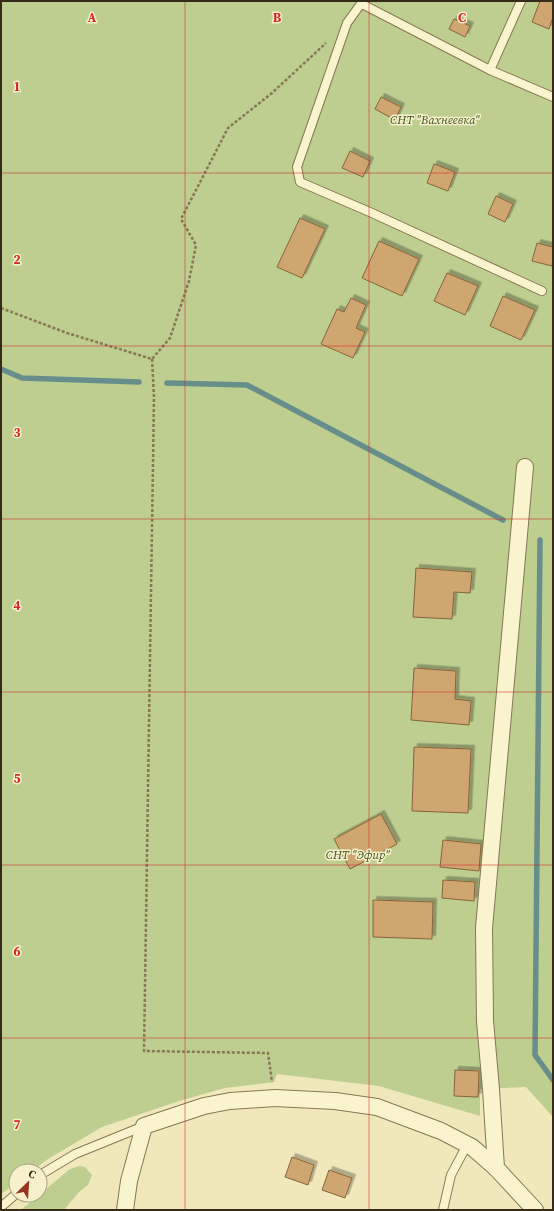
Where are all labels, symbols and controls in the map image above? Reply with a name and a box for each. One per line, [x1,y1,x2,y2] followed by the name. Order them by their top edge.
[88,9,97,26] text: A
[273,9,282,26] text: B
[458,9,466,26] text: C
[13,78,21,95] text: 1
[390,112,480,128] park label: СНТ "Вахнеевка"
[13,251,21,268] text: 2
[13,424,21,441] text: 3
[13,597,21,614] text: 4
[13,770,21,787] text: 5
[326,847,390,863] park label: СНТ "Эфир"
[13,943,21,960] text: 6
[13,1116,21,1133] text: 7
[8,1163,48,1203] north arrow
[26,1166,38,1183] text: С

